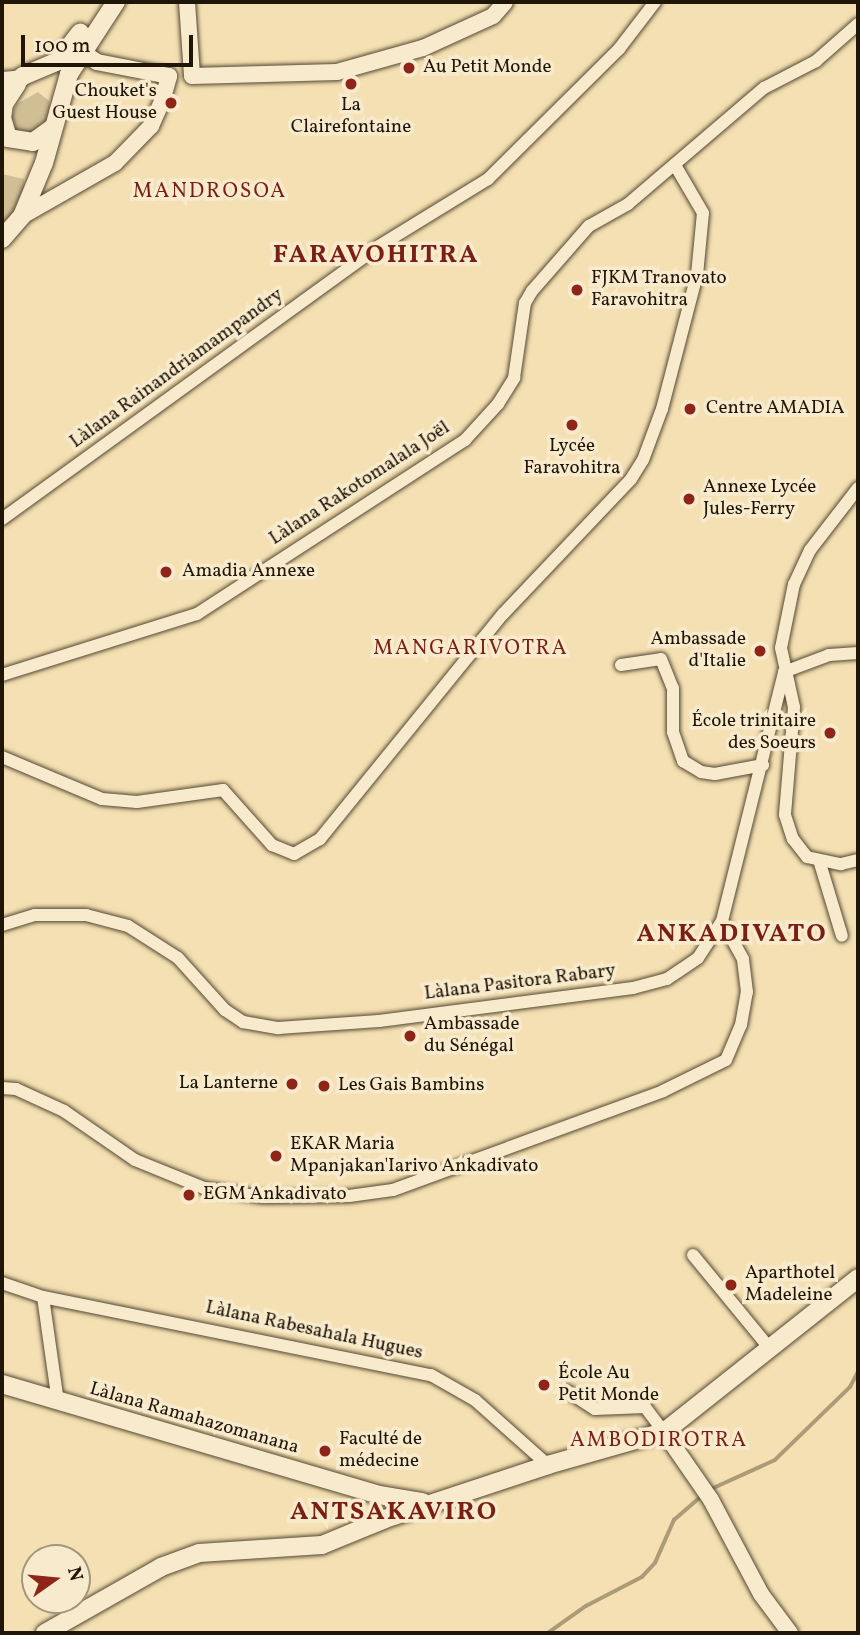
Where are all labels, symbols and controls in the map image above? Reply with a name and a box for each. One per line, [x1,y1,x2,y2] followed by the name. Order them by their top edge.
[24,21,196,65] scale bar
[34,32,91,61] text: 100 m
[423,57,552,79] place label: Au Petit Monde
[401,60,417,76] marker: Au Petit Monde
[343,76,359,92] marker: La Clairefontaine
[53,81,157,125] place label: Chouket's Guest House
[163,95,179,111] marker: Chouket's Guest House
[291,95,411,139] place label: La Clairefontaine
[134,179,286,205] district label: MANDROSOA
[274,240,478,272] district label: FARAVOHITRA
[591,268,727,312] place label: FJKM Tranovato Faravohitra
[569,282,585,298] marker: FJKM Tranovato Faravohitra
[66,284,288,454] street label: Làlana Rainandriamampandry
[706,398,845,420] place label: Centre AMADIA
[680,399,700,419] marker: Centre AMADIA
[266,417,454,551] street label: Làlana Rakotomalala Joël
[564,417,580,433] marker: Lycée Faravohitra
[524,436,620,480] place label: Lycée Faravohitra
[703,477,816,521] place label: Annexe Lycée Jules-Ferry
[681,491,697,507] marker: Annexe Lycée Jules-Ferry
[182,561,315,583] place label: Amadia Annexe
[156,562,176,582] marker: Amadia Annexe
[651,629,746,673] place label: Ambassade d'Italie
[375,636,567,662] district label: MANGARIVOTRA
[752,643,768,659] marker: Ambassade d'Italie
[691,711,816,755] place label: École trinitaire des Soeurs
[822,725,838,741] marker: École trinitaire des Soeurs
[638,919,826,951] district label: ANKADIVATO
[423,960,617,1006] street label: Làlana Pasitora Rabary
[424,1014,519,1058] place label: Ambassade du Sénégal
[402,1028,418,1044] marker: Ambassade du Sénégal
[179,1073,278,1095] place label: La Lanterne
[338,1075,484,1097] place label: Les Gais Bambins
[284,1076,300,1092] marker: La Lanterne
[316,1078,332,1094] marker: Les Gais Bambins
[290,1134,538,1178] place label: EKAR Maria Mpanjakan'Iarivo Ankadivato
[268,1148,284,1164] marker: EKAR Maria Mpanjakan'Iarivo Ankadivato
[203,1184,347,1206] place label: EGM Ankadivato
[181,1187,197,1203] marker: EGM Ankadivato
[745,1263,835,1307] place label: Aparthotel Madeleine
[723,1277,739,1293] marker: Aparthotel Madeleine
[203,1297,425,1365] street label: Làlana Rabesahala Hugues
[558,1363,659,1407] place label: École Au Petit Monde
[536,1377,552,1393] marker: École Au Petit Monde
[87,1378,301,1460] street label: Làlana Ramahazomanana
[571,1428,747,1454] district label: AMBODIROTRA
[339,1429,422,1473] place label: Faculté de médecine
[317,1443,333,1459] marker: Faculté de médecine
[291,1497,497,1529] district label: ANTSAKAVIRO
[21,1544,91,1614] north arrow
[60,1564,89,1584] text: N

